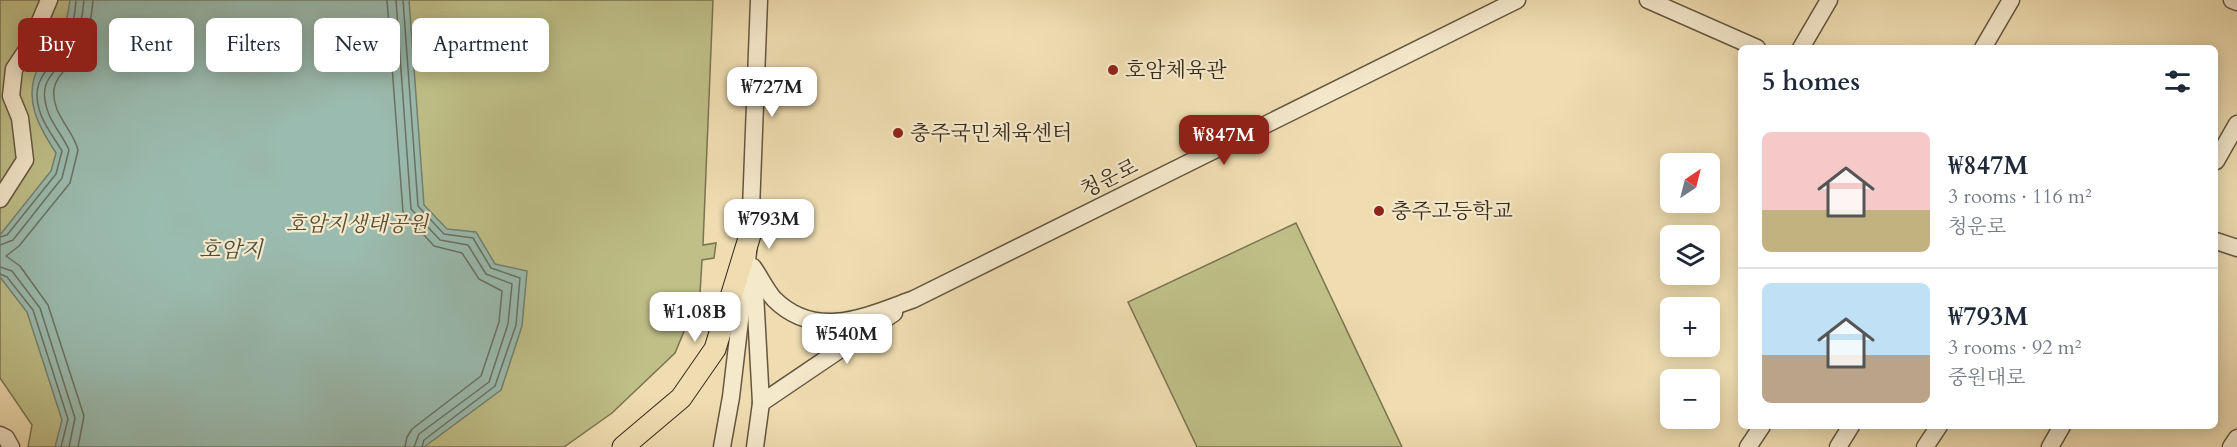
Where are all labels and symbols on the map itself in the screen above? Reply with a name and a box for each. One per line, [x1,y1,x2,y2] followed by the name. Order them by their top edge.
[1125,56,1227,85] place label: 호암체육관
[1106,63,1120,77] marker: 호암체육관
[730,67,814,118] pin: ₩727M
[1182,115,1266,166] pin: ₩847M
[910,119,1072,148] place label: 충주국민체육센터
[891,126,905,140] marker: 충주국민체육센터
[1076,152,1143,205] street label: 청운로
[1660,153,1720,213] north arrow
[1391,197,1513,226] place label: 충주고등학교
[727,199,811,250] pin: ₩793M
[1372,204,1386,218] marker: 충주고등학교
[286,210,430,239] park label: 호암지생태공원
[199,235,265,265] water label: 호암지
[646,292,744,343] pin: ₩1.08B
[805,314,889,365] pin: ₩540M

